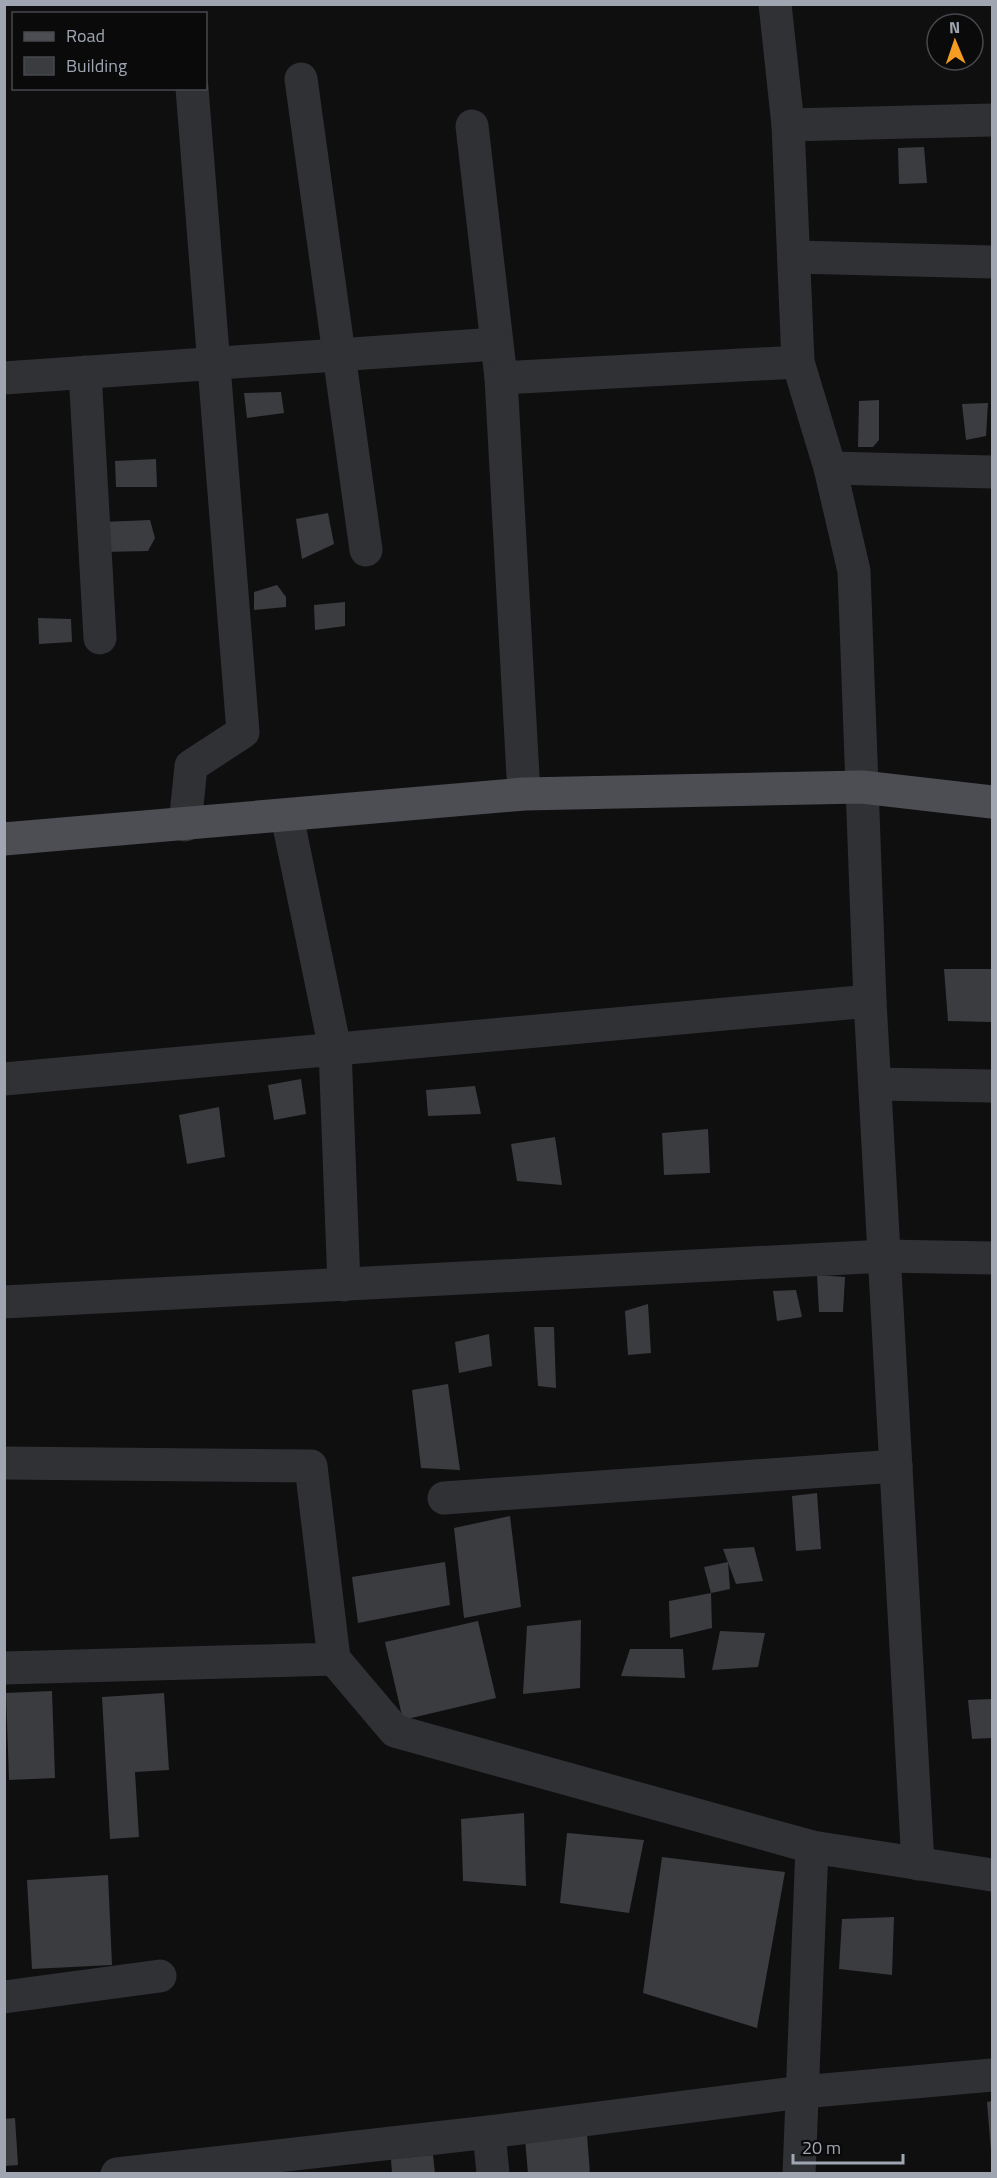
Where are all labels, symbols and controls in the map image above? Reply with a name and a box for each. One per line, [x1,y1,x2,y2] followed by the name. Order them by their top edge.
[12,12,207,90] legend
[925,12,985,72] north arrow
[949,15,960,39] text: N
[66,22,105,49] text: Road
[66,52,127,79] text: Building
[793,2127,902,2165] scale bar
[802,2134,841,2161] text: 20 m

